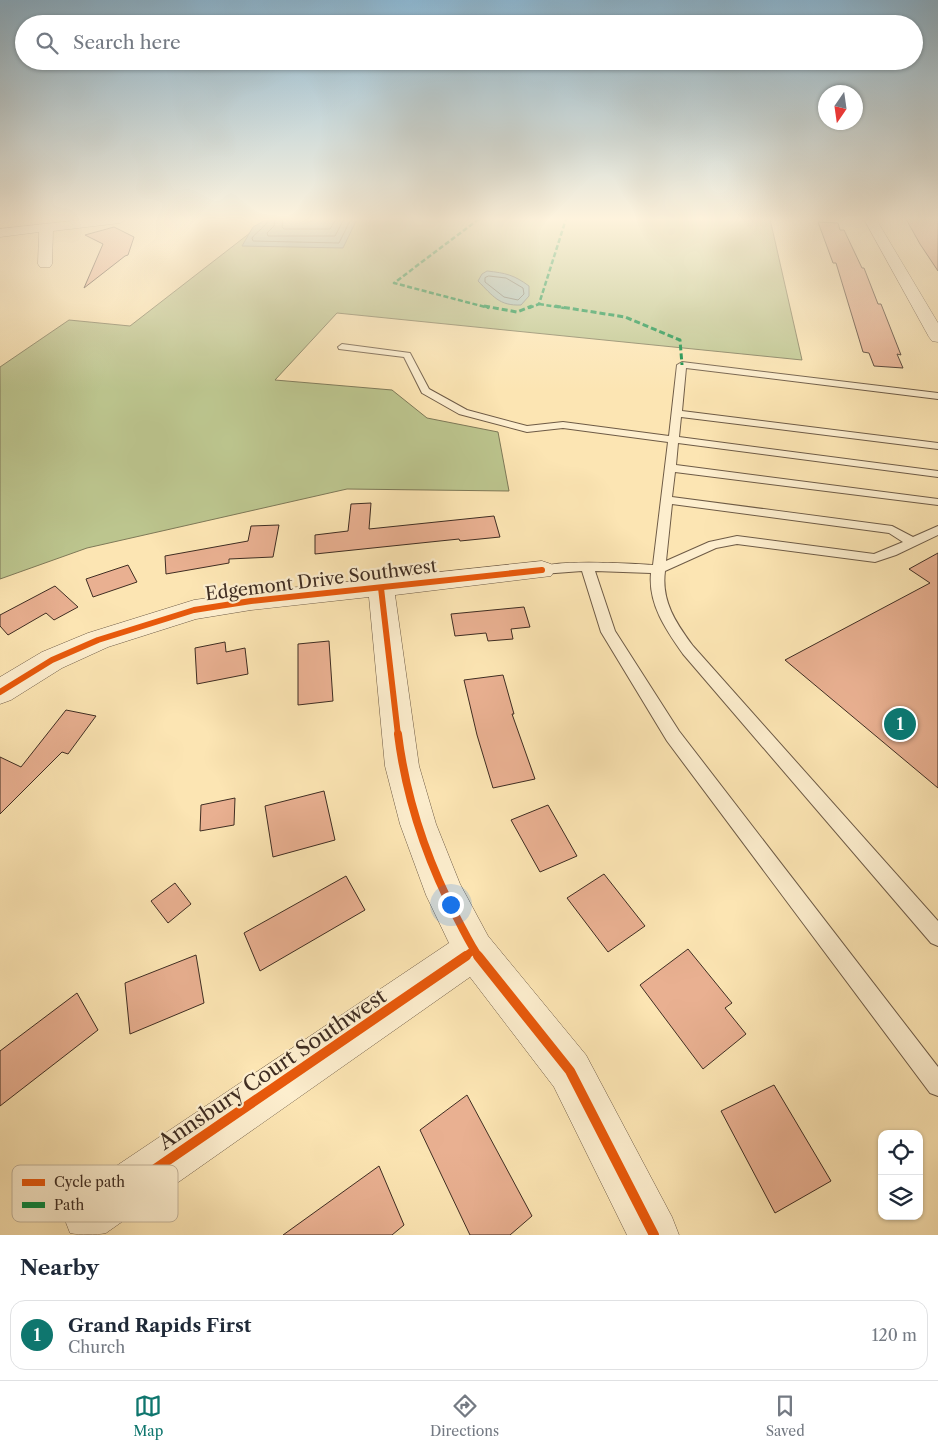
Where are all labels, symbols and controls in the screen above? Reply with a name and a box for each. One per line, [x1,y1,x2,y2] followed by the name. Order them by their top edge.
[15,15,923,70] search box
[33,29,61,57] icon: search
[73,31,181,54] text: Search here
[818,85,863,130] north arrow
[204,555,439,605] street label: Edgemont Drive Southwest
[884,705,916,743] pin: 1
[438,892,464,918] your location
[153,983,391,1155] street label: Annsbury Court Southwest
[878,1130,923,1220] map controls
[878,1130,923,1175] button: locate
[12,1165,178,1222] legend
[54,1173,125,1191] text: Cycle path
[878,1175,923,1220] button: layers
[54,1196,84,1214] text: Path
[20,1255,99,1280] text: Nearby
[68,1314,251,1337] text: Grand Rapids First
[33,1325,41,1345] text: 1
[872,1325,917,1345] text: 120 m
[68,1337,125,1357] text: Church
[133,1392,163,1440] tab: Map
[430,1392,499,1440] tab: Directions
[766,1392,805,1440] tab: Saved

